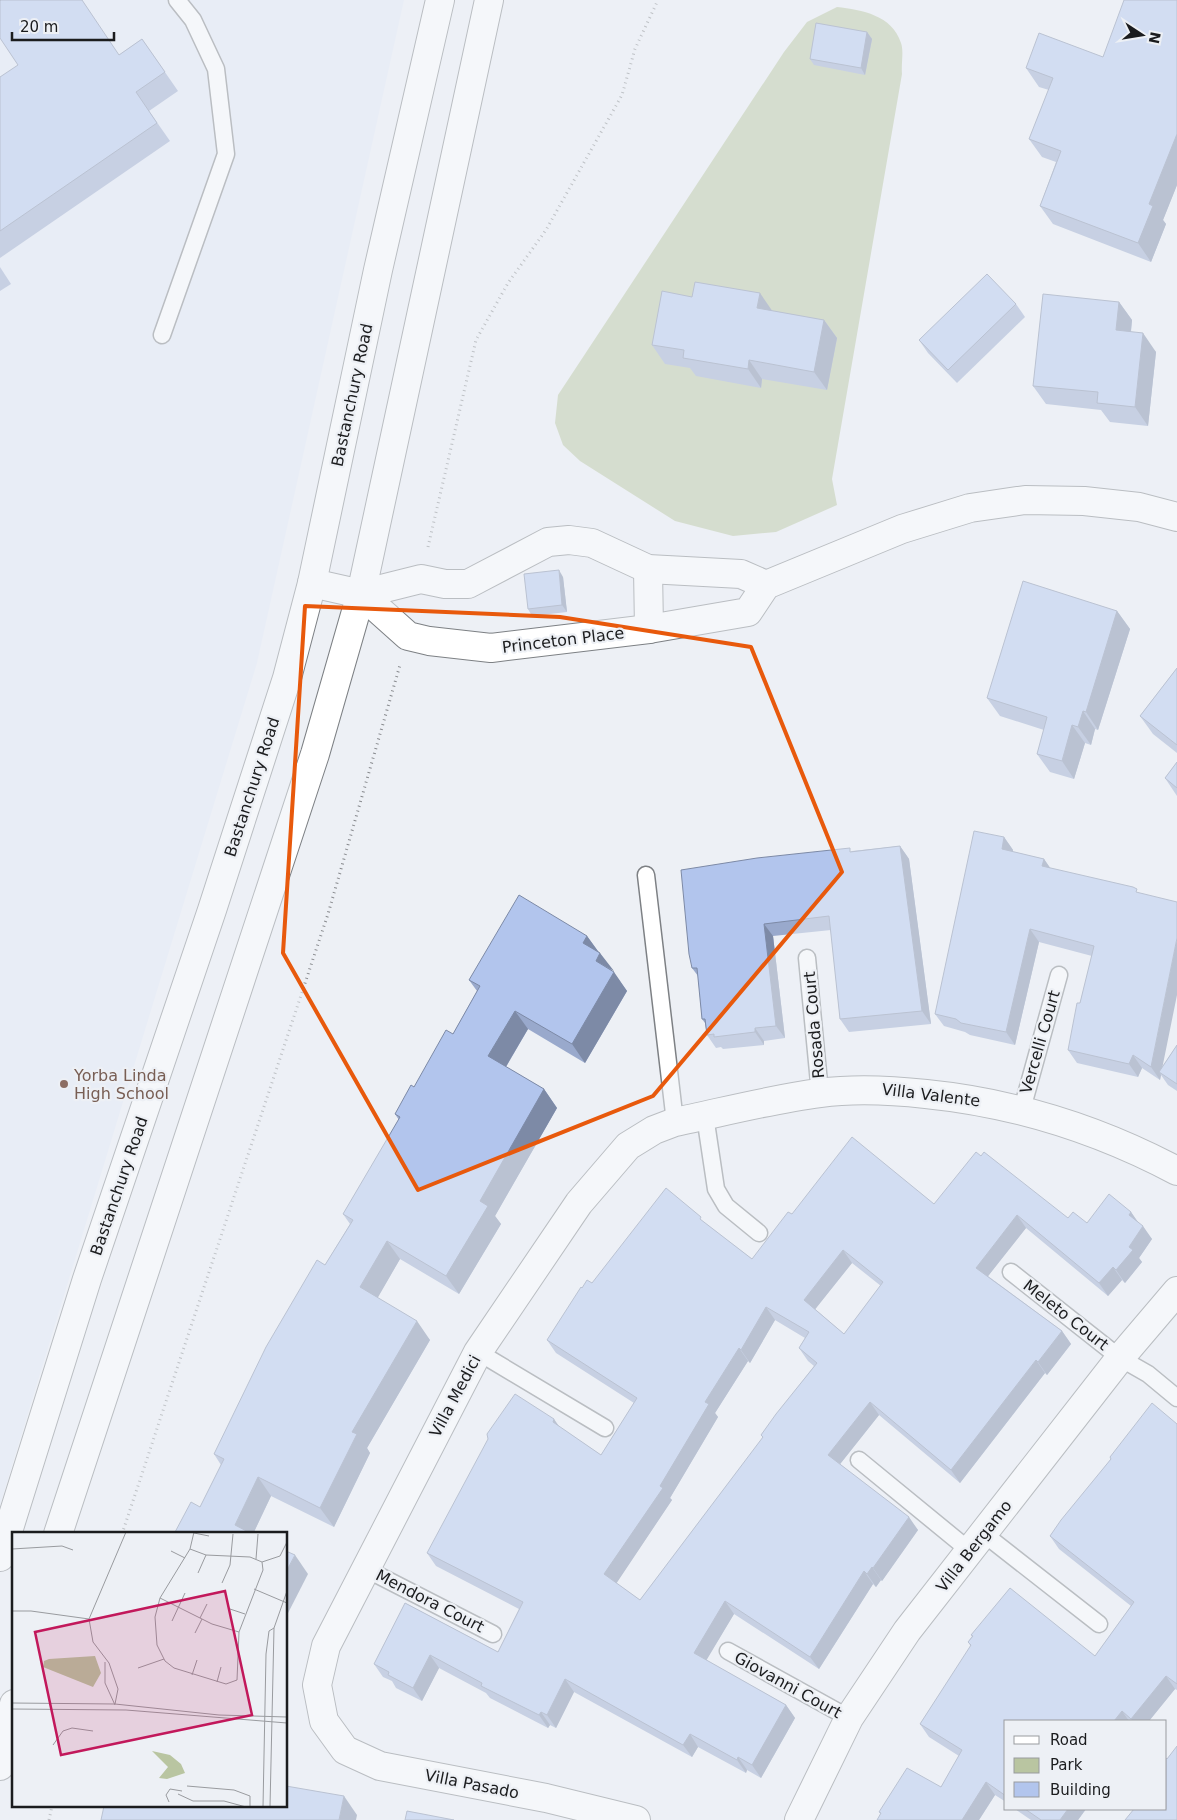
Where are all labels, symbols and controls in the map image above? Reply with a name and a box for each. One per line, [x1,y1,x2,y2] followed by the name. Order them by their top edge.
[12,10,115,42] scale bar
[1117,10,1167,60] north arrow
[20,18,58,36] text: 20 m
[1146,30,1164,45] text: N
[328,322,376,468] street label: Bastanchury Road
[501,623,625,657] street label: Princeton Place
[220,715,284,859] street label: Bastanchury Road
[800,971,828,1079] street label: Rosada Court
[1016,988,1064,1096] street label: Vercelli Court
[73,1066,169,1103] place label: Yorba Linda High School
[58,1078,70,1090] marker: Yorba Linda High School
[881,1080,981,1110] street label: Villa Valente
[86,1114,152,1258] street label: Bastanchury Road
[1020,1276,1112,1354] street label: Meleto Court
[425,1352,485,1440] street label: Villa Medici
[932,1496,1016,1596] street label: Villa Bergamo
[12,1532,288,1808] inset map
[373,1565,487,1637] street label: Mendora Court
[731,1648,845,1722] street label: Giovanni Court
[1004,1720,1167,1810] legend
[1050,1731,1088,1749] text: Road
[1050,1756,1083,1774] text: Park
[423,1766,521,1802] street label: Villa Pasado
[1050,1781,1111,1799] text: Building

